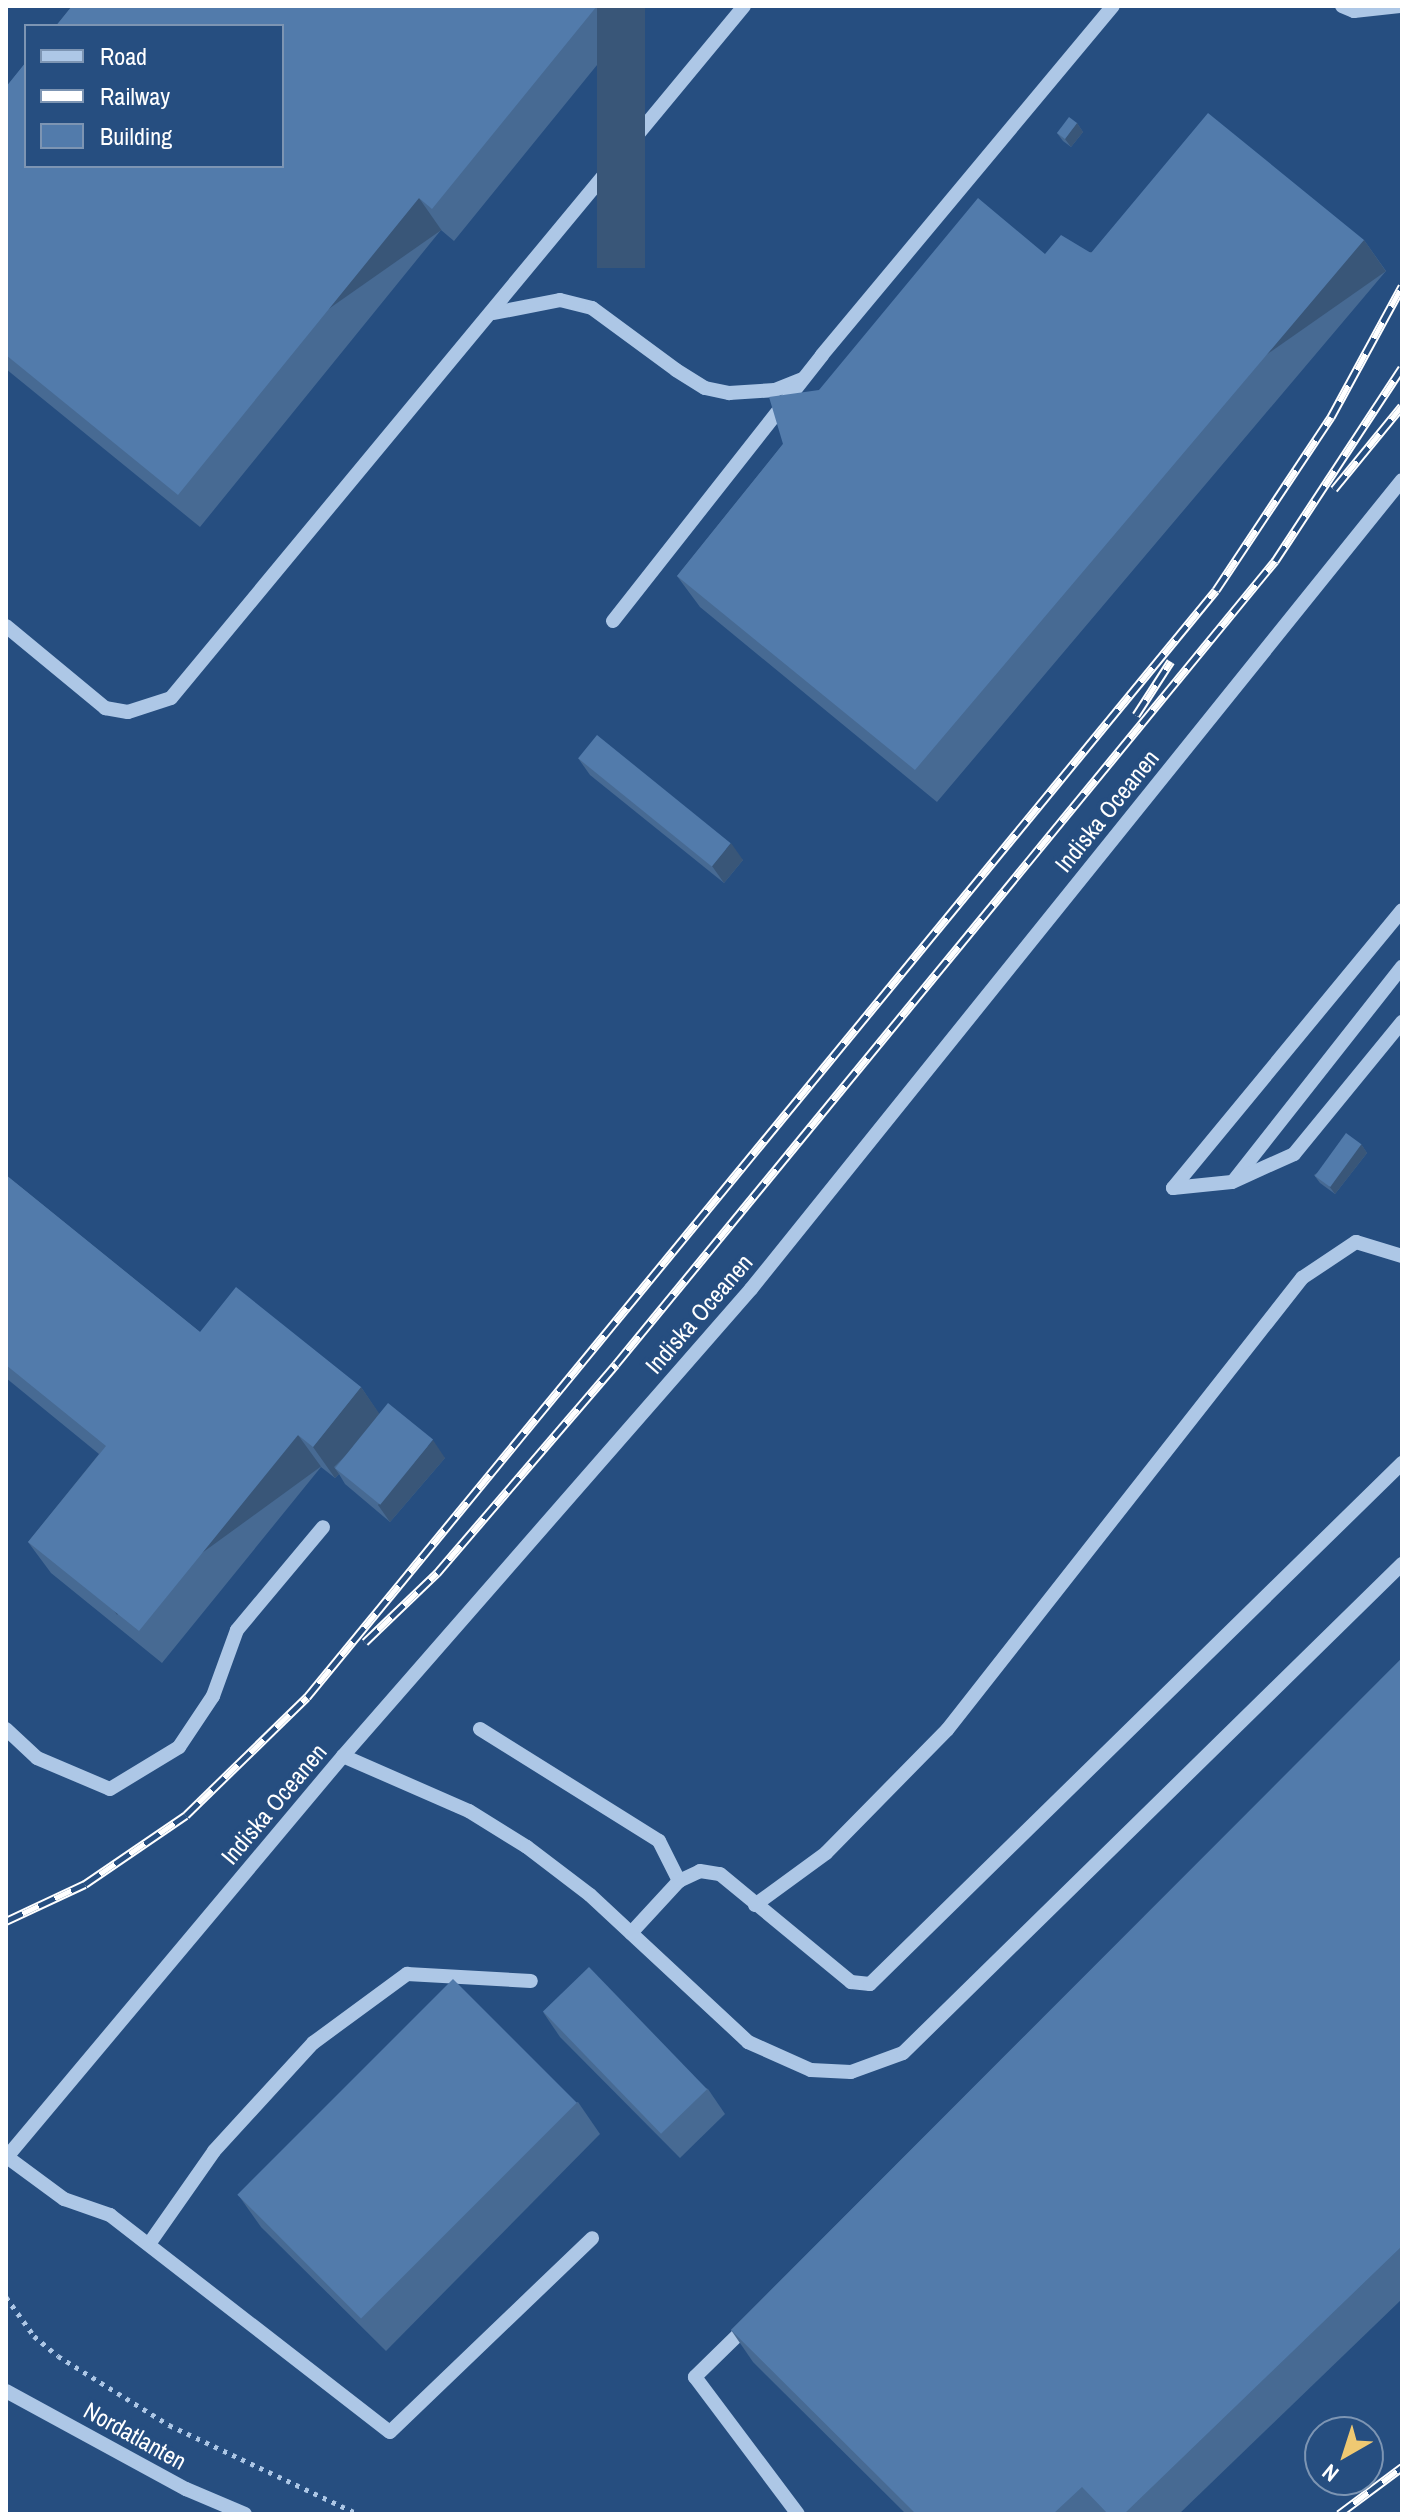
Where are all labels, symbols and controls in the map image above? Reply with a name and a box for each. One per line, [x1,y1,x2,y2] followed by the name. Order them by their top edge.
[24,24,284,168] legend
[100,40,147,72] text: Road
[100,80,170,112] text: Railway
[100,120,172,152] text: Building
[1049,744,1165,878] street label: Indiska Oceanen
[639,1248,759,1380] street label: Indiska Oceanen
[215,1738,333,1870] street label: Indiska Oceanen
[79,2396,191,2476] street label: Nordatlanten
[1304,2416,1384,2496] north arrow
[1316,2457,1345,2489] text: N

